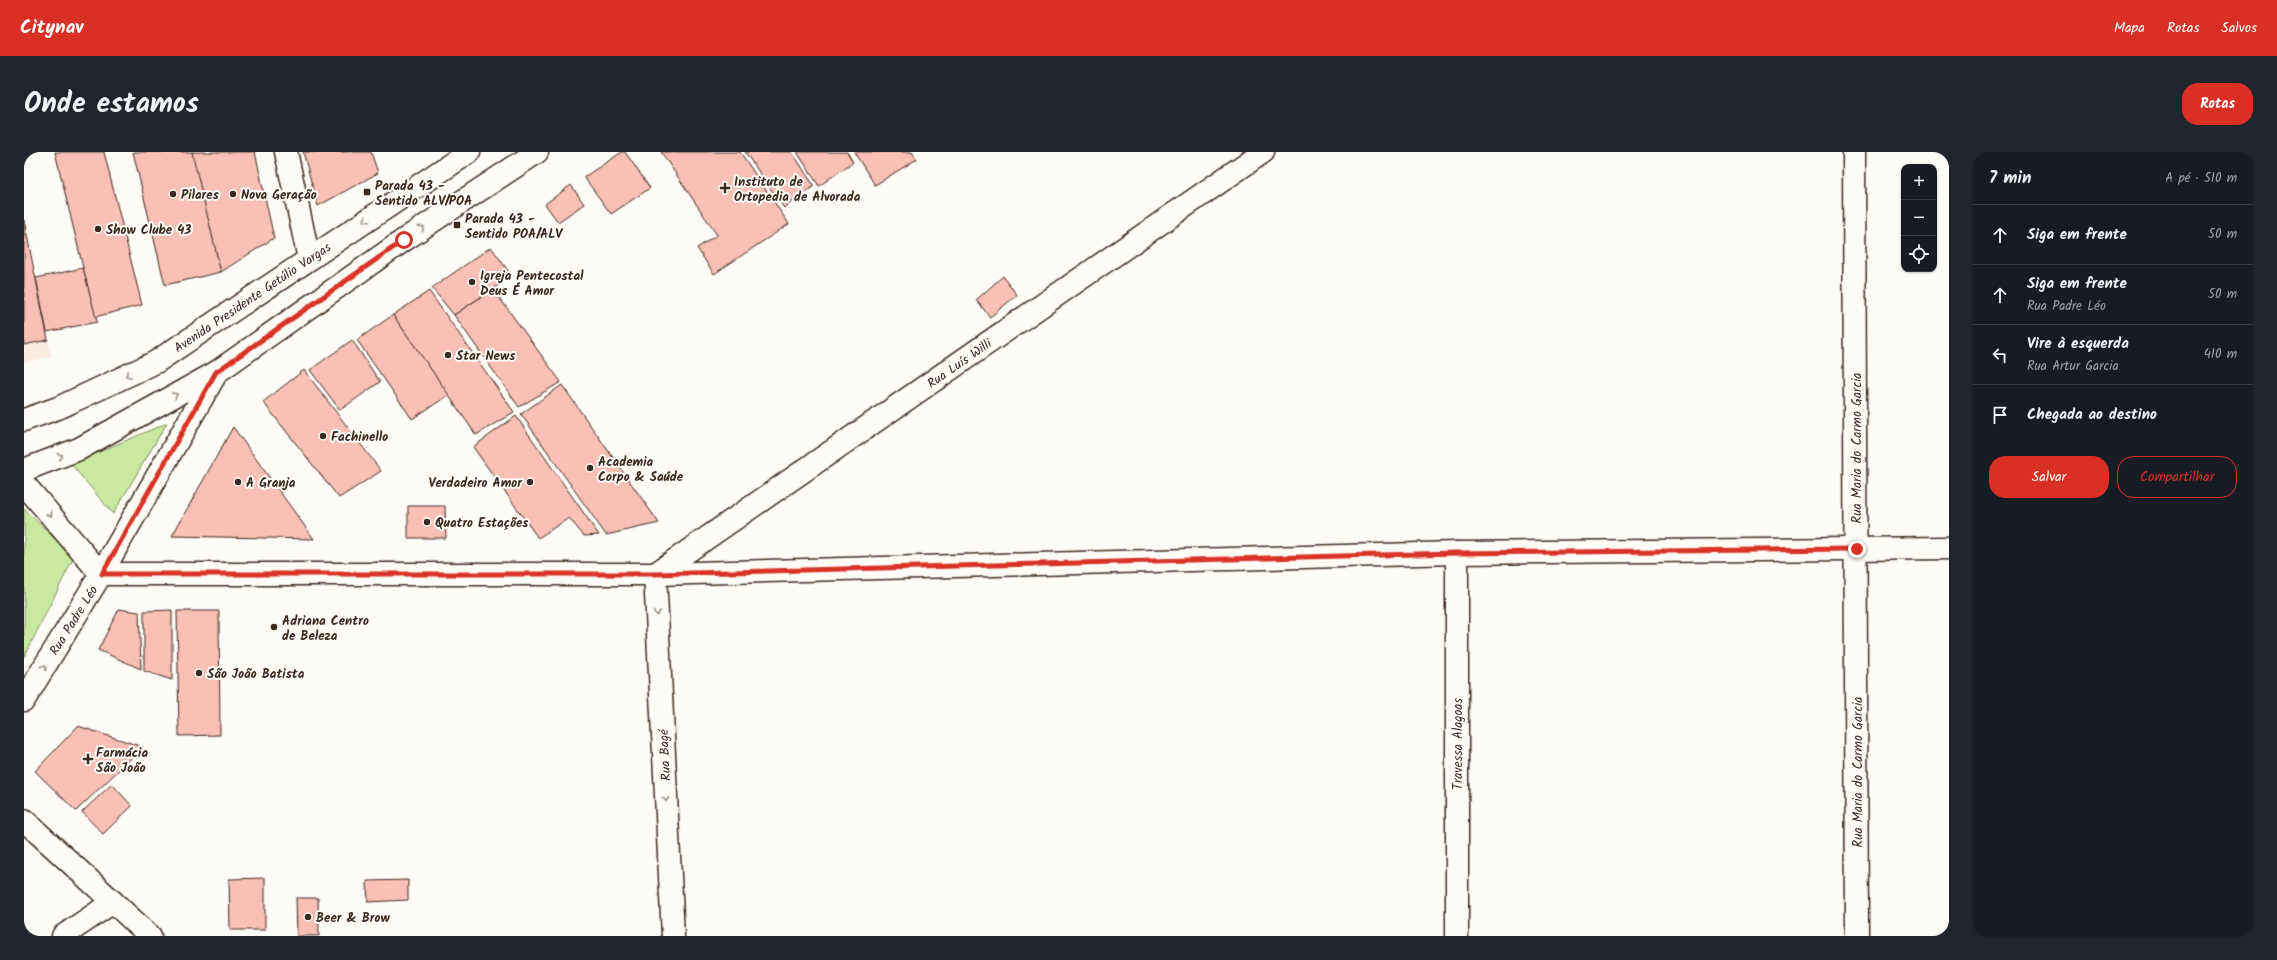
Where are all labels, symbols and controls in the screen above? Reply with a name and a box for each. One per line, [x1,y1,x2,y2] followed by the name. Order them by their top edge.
[20,13,83,43] text: Citynav
[2114,17,2145,39] text: Mapa
[2167,17,2199,39] text: Rotas
[2221,17,2257,39] text: Salvos
[24,82,199,127] text: Onde estamos
[2182,83,2253,125] button: Rotas
[1901,164,1937,272] map controls
[1901,164,1937,200] button: +
[1989,165,2031,192] text: 7 min
[2165,168,2237,189] text: A pé · 510 m
[734,172,861,208] place label: Instituto de Ortopedia de Alvorada
[375,176,472,212] place label: Parada 43 - Sentido ALV/POA
[719,182,731,194] marker: Instituto de Ortopedia de Alvorada
[181,185,219,206] place label: Pilares
[241,185,317,206] place label: Nova Geração
[362,187,372,197] marker: Parada 43 - Sentido ALV/POA
[168,189,178,199] marker: Pilares
[228,189,238,199] marker: Nova Geração
[1901,200,1937,236] button: −
[465,209,563,245] place label: Parada 43 - Sentido POA/ALV
[364,215,371,222] one-way arrow
[106,220,191,241] place label: Show Clube 43
[452,220,462,230] marker: Parada 43 - Sentido POA/ALV
[2027,223,2127,247] text: Siga em frente
[93,224,103,234] marker: Show Clube 43
[1989,224,2011,246] icon: ahead
[2208,224,2237,245] text: 50 m
[418,225,425,233] one-way arrow
[395,231,413,249] route start
[1901,236,1937,272] button: locate
[170,237,336,359] street label: Avenida Presidente Getúlio Vargas
[480,266,584,302] place label: Igreja Pentecostal Deus É Amor
[2027,272,2127,296] text: Siga em frente
[467,277,477,287] marker: Igreja Pentecostal Deus É Amor
[1989,284,2011,306] icon: ahead
[2208,284,2237,305] text: 50 m
[2027,296,2106,317] text: Rua Padre Léo
[2027,332,2129,356] text: Vire à esquerda
[923,334,997,394] street label: Rua Luís Willi
[1989,344,2011,366] icon: left
[2204,344,2237,365] text: 410 m
[456,346,515,367] place label: Star News
[443,350,453,360] marker: Star News
[2027,356,2118,377] text: Rua Artur Garcia
[125,370,133,378] one-way arrow
[1847,373,1868,523] street label: Rua Maria do Carmo Garcia
[171,393,178,400] one-way arrow
[2027,403,2157,427] text: Chegada ao destino
[1989,404,2011,426] icon: arrive
[331,427,388,448] place label: Fachinello
[318,431,328,441] marker: Fachinello
[57,452,64,460] one-way arrow
[598,452,684,488] place label: Academia Corpo & Saúde
[1989,456,2109,498] button: Salvar
[2117,456,2237,498] button: Compartilhar
[585,463,595,473] marker: Academia Corpo & Saúde
[246,473,296,494] place label: A Granja
[429,473,523,494] place label: Verdadeiro Amor
[233,477,243,487] marker: A Granja
[525,477,535,487] marker: Verdadeiro Amor
[45,509,52,517] one-way arrow
[435,513,528,534] place label: Quatro Estações
[422,517,432,527] marker: Quatro Estações
[1848,540,1866,558] route end
[44,582,104,660] street label: Rua Padre Léo
[652,610,661,616] one-way arrow
[282,611,369,647] place label: Adriana Centro de Beleza
[269,622,279,632] marker: Adriana Centro de Beleza
[40,664,47,671] one-way arrow
[207,664,305,685] place label: São João Batista
[194,668,204,678] marker: São João Batista
[1848,697,1869,847] street label: Rua Maria do Carmo Garcia
[1448,698,1469,790] street label: Travessa Alagoas
[654,727,677,781] street label: Rua Bagé
[96,743,149,779] place label: Farmácia São João
[83,754,93,764] marker: Farmácia São João
[662,796,670,802] one-way arrow
[316,908,390,929] place label: Beer & Brow
[303,912,313,922] marker: Beer & Brow

